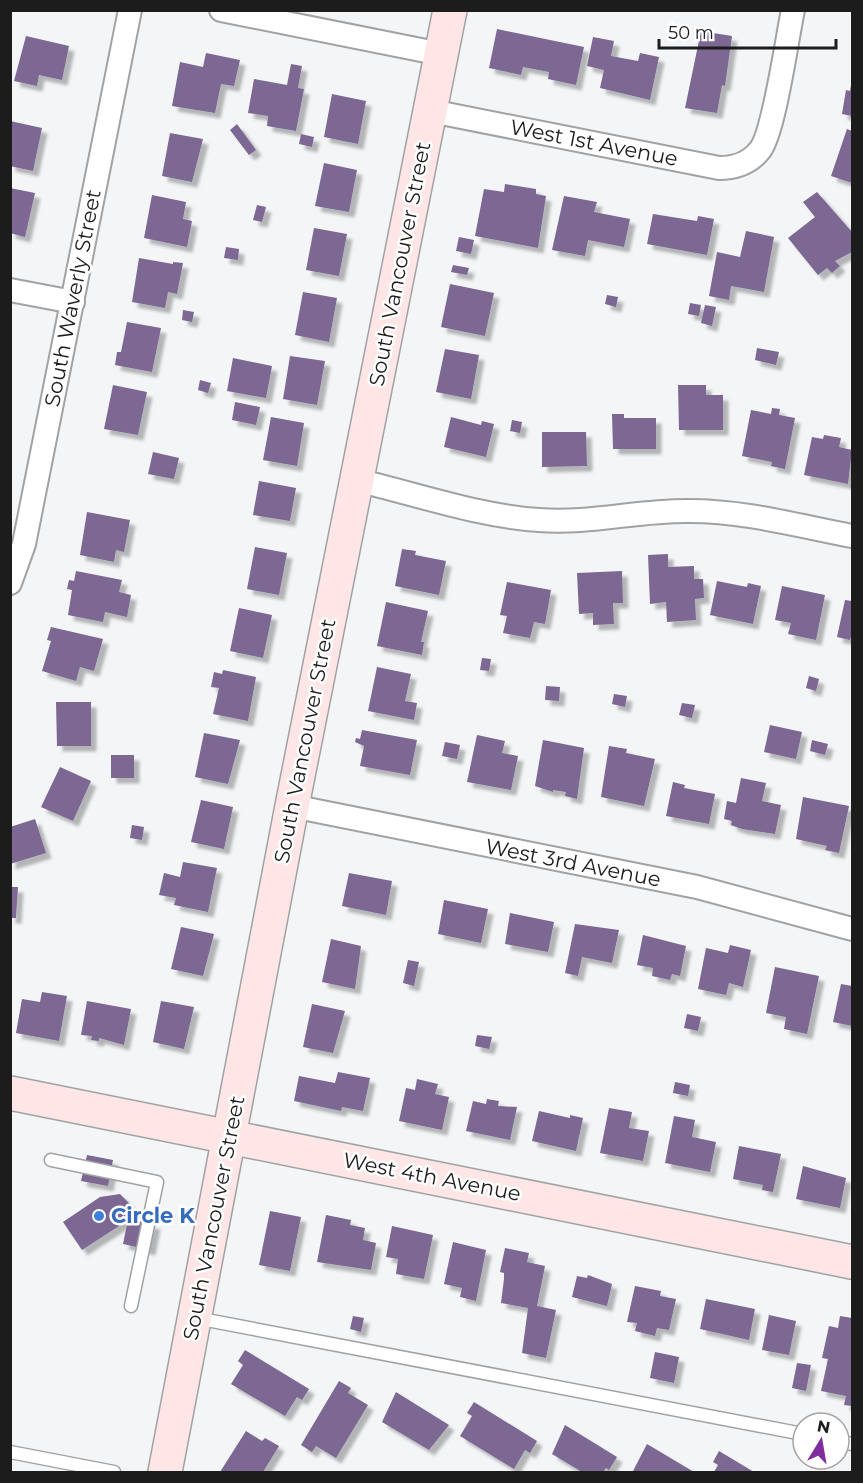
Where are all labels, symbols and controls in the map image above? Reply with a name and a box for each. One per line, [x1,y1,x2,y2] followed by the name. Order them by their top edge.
[659,12,836,50] scale bar
[668,22,714,44] text: 50 m
[508,114,680,171] street label: West 1st Avenue
[364,140,435,388] street label: South Vancouver Street
[39,187,106,409] street label: South Waverly Street
[269,617,340,865] street label: South Vancouver Street
[483,833,663,892] street label: West 3rd Avenue
[178,1094,249,1342] street label: South Vancouver Street
[341,1147,523,1206] street label: West 4th Avenue
[111,1203,195,1228] place label: Circle K
[92,1209,106,1223] marker: Circle K
[791,1411,851,1471] north arrow
[816,1416,832,1437] text: N

